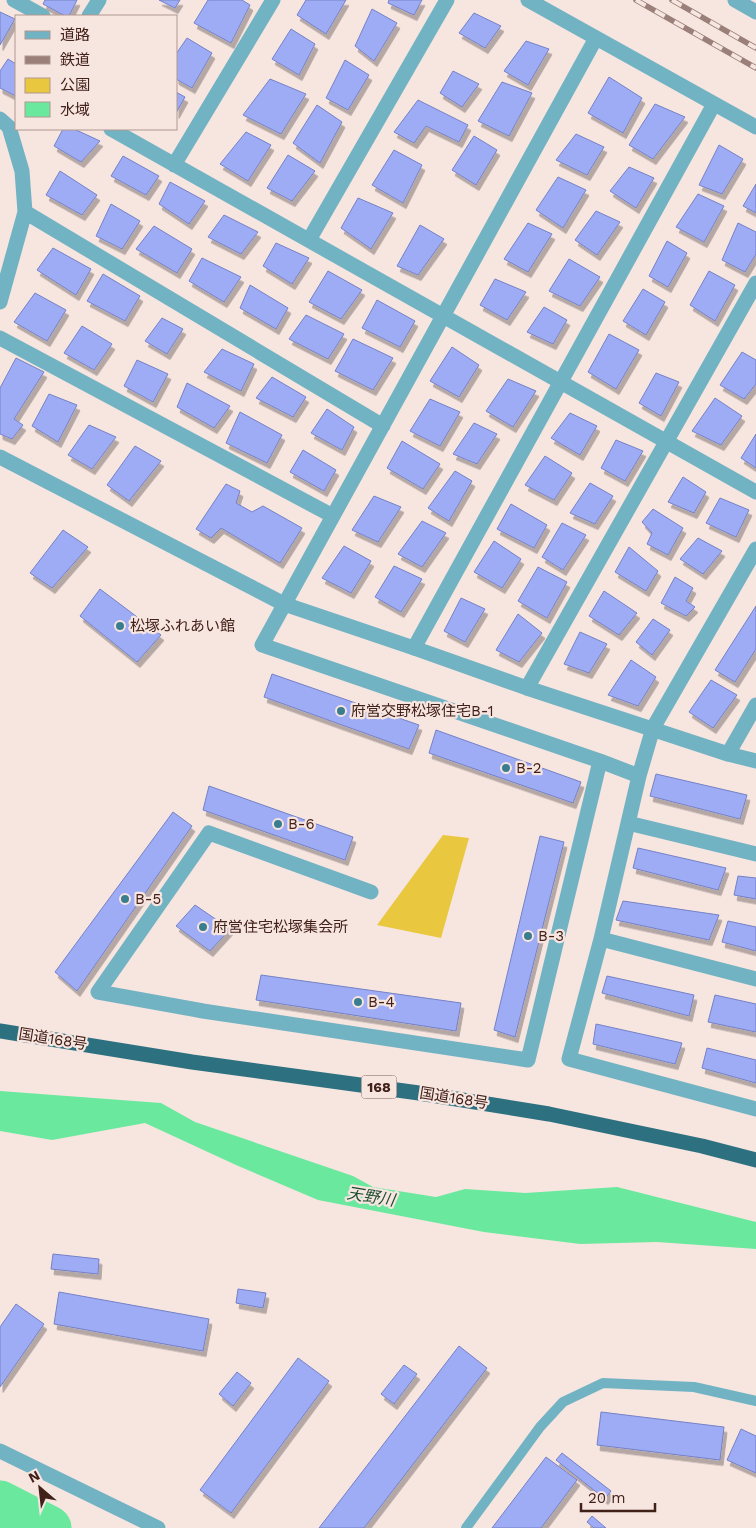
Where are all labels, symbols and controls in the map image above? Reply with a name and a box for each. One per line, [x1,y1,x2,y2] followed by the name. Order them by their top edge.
[15,15,178,130] legend
[60,26,90,44] text: 道路
[60,51,90,69] text: 鉄道
[60,76,90,94] text: 公園
[60,101,90,119] text: 水域
[130,617,235,635] place label: 松塚ふれあい館
[114,620,126,632] marker: 松塚ふれあい館
[351,702,494,720] place label: 府営交野松塚住宅B-1
[335,705,347,717] marker: 府営交野松塚住宅B-1
[516,759,542,777] place label: B-2
[500,762,512,774] marker: B-2
[288,815,315,833] place label: B-6
[272,818,284,830] marker: B-6
[135,890,161,908] place label: B-5
[119,893,131,905] marker: B-5
[213,918,348,936] place label: 府営住宅松塚集会所
[197,921,209,933] marker: 府営住宅松塚集会所
[538,927,564,945] place label: B-3
[522,930,534,942] marker: B-3
[368,993,395,1011] place label: B-4
[352,996,364,1008] marker: B-4
[17,1025,89,1053] street label: 国道168号
[362,1076,396,1098] road number: 168
[418,1084,490,1112] street label: 国道168号
[346,1183,398,1210] water label: 天野川
[15,1463,65,1513] north arrow
[26,1467,42,1486] text: N
[581,1480,655,1512] scale bar
[588,1489,626,1507] text: 20 m

